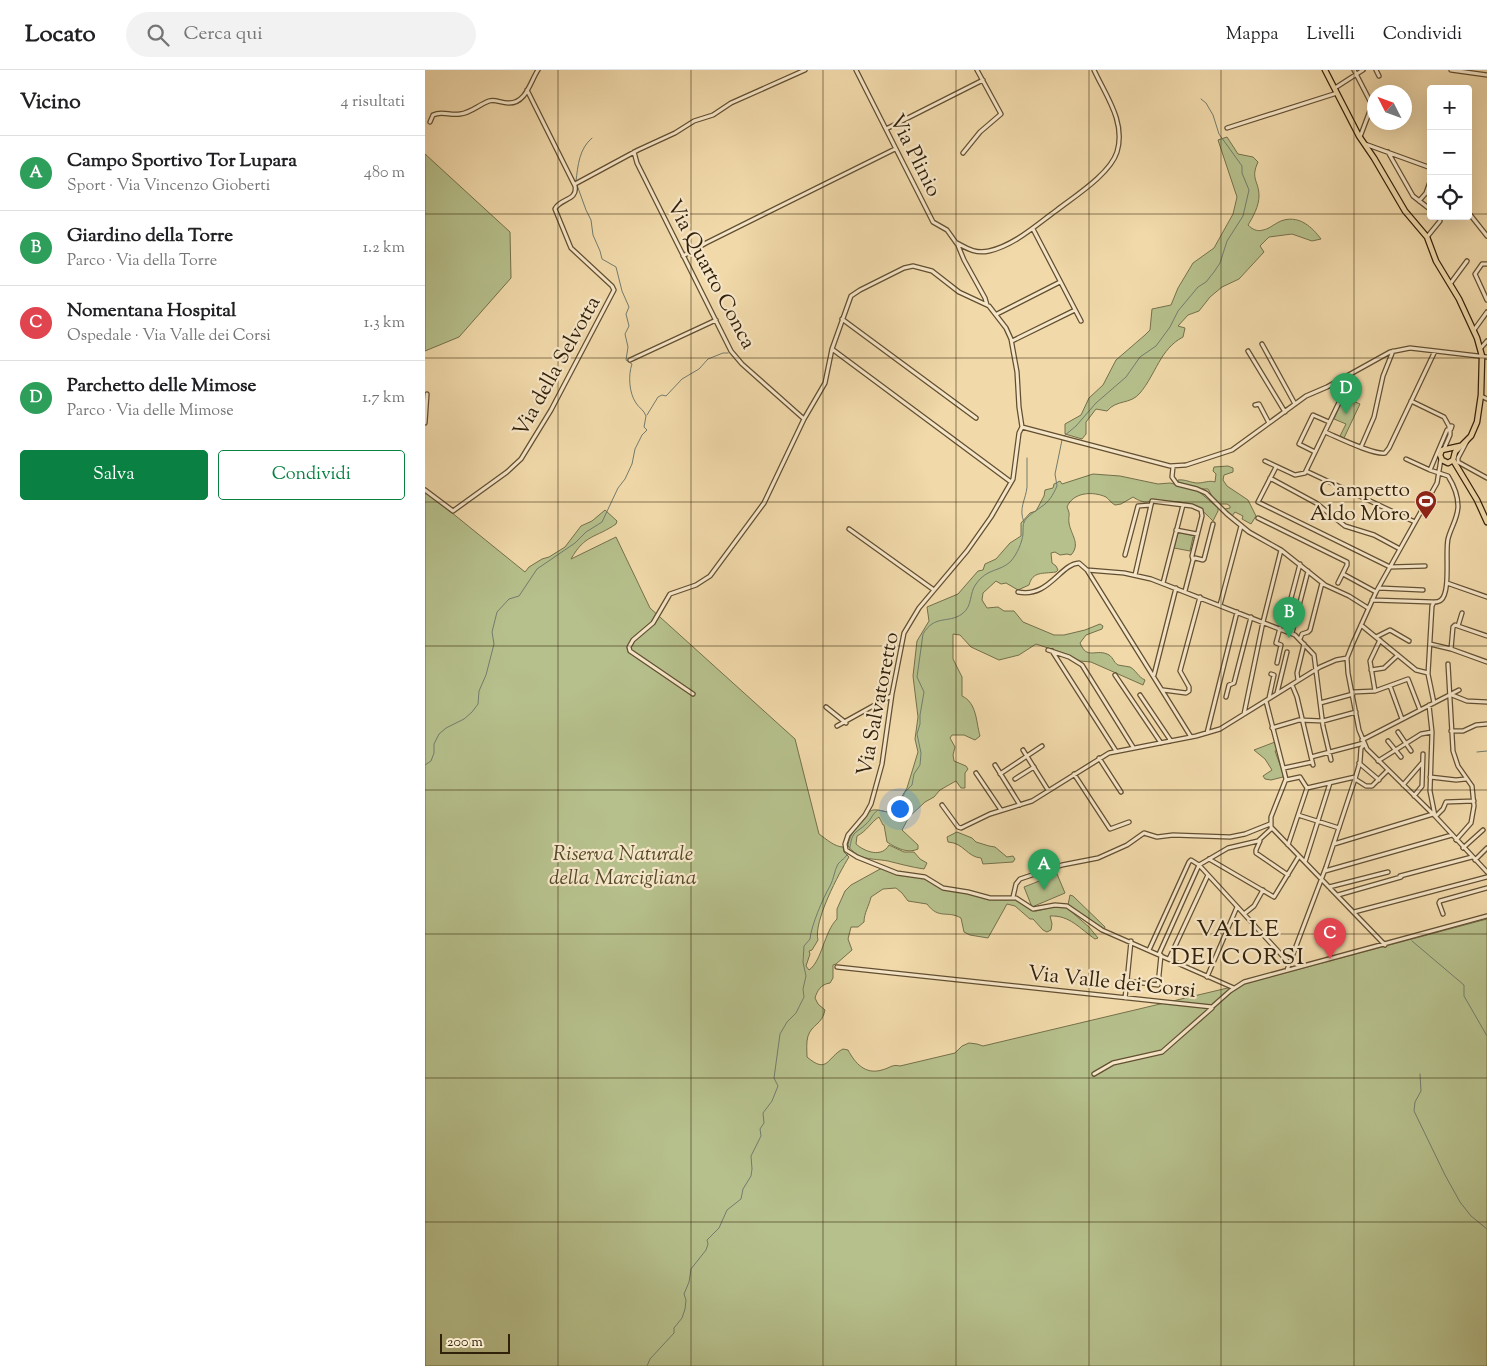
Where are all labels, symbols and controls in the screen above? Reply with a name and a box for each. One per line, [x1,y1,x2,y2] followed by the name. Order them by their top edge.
[126,12,476,57] search box
[25,18,96,52] text: Locato
[144,21,172,49] icon: search
[184,21,263,48] text: Cerca qui
[1226,22,1279,48] text: Mappa
[1307,22,1355,48] text: Livelli
[1383,22,1462,48] text: Condividi
[1367,85,1412,130] north arrow
[1427,85,1472,220] map controls
[1427,85,1472,130] button: +
[20,88,81,118] text: Vicino
[340,91,405,114] text: 4 risultati
[881,109,948,202] street label: Via Plinio
[1427,130,1472,175] button: −
[67,148,297,175] text: Campo Sportivo Tor Lupara
[30,162,43,185] text: A
[364,162,405,185] text: 480 m
[67,175,270,198] text: Sport · Via Vincenzo Gioberti
[1427,175,1472,220] button: locate
[658,195,762,355] street label: Via Quarto Conca
[67,223,233,250] text: Giardino della Torre
[31,237,41,260] text: B
[363,237,405,260] text: 1.2 km
[67,250,217,273] text: Parco · Via della Torre
[507,291,609,443] street label: Via della Selvotta
[67,298,236,325] text: Nomentana Hospital
[30,312,42,335] text: C
[364,312,405,335] text: 1.3 km
[67,325,271,348] text: Ospedale · Via Valle dei Corsi
[67,373,256,400] text: Parchetto delle Mimose
[1330,373,1362,414] pin: D
[30,387,42,410] text: D
[362,387,405,410] text: 1.7 km
[67,400,234,423] text: Parco · Via delle Mimose
[20,450,208,500] button: Salva
[218,450,405,500] button: Condividi
[1310,476,1410,530] place label: Campetto Aldo Moro
[1414,489,1438,520] sports icon: Campetto Aldo Moro
[1273,597,1305,638] pin: B
[850,630,908,779] street label: Via Salvatoretto
[887,796,913,822] your location
[549,840,697,894] park label: Riserva Naturale della Marcigliana
[1028,849,1060,890] pin: A
[1171,913,1305,975] district label: VALLE DEI CORSI
[1314,918,1346,959] pin: C
[1026,959,1197,1007] street label: Via Valle dei Corsi
[440,1331,510,1354] scale bar
[447,1333,483,1353] text: 200 m

